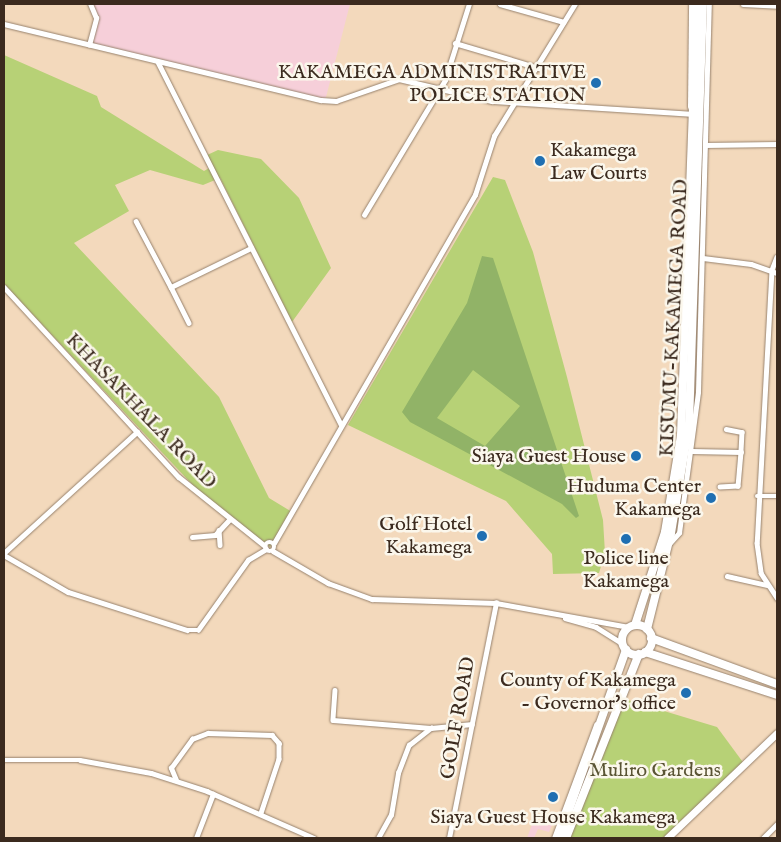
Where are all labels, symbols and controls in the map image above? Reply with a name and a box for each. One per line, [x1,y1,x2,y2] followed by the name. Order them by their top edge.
[278,60,586,107] place label: KAKAMEGA ADMINISTRATIVE POLICE STATION
[590,77,602,89] marker: KAKAMEGA ADMINISTRATIVE POLICE STATION
[550,138,647,185] place label: Kakamega Law Courts
[534,155,546,167] marker: Kakamega Law Courts
[655,179,693,457] street label: KISUMU-KAKAMEGA ROAD
[61,328,221,494] street label: KHASAKHALA ROAD
[471,444,626,468] place label: Siaya Guest House
[630,450,642,462] marker: Siaya Guest House
[567,474,701,521] place label: Huduma Center Kakamega
[705,492,717,504] marker: Huduma Center Kakamega
[379,512,472,559] place label: Golf Hotel Kakamega
[476,530,488,542] marker: Golf Hotel Kakamega
[620,533,632,545] marker: Police line Kakamega
[583,547,669,594] place label: Police line Kakamega
[435,655,481,781] street label: GOLF ROAD
[500,669,676,716] place label: County of Kakamega - Governor's office
[680,687,692,699] marker: County of Kakamega - Governor's office
[589,758,721,782] park label: Muliro Gardens
[547,791,559,803] marker: Siaya Guest House Kakamega
[430,805,676,829] place label: Siaya Guest House Kakamega

